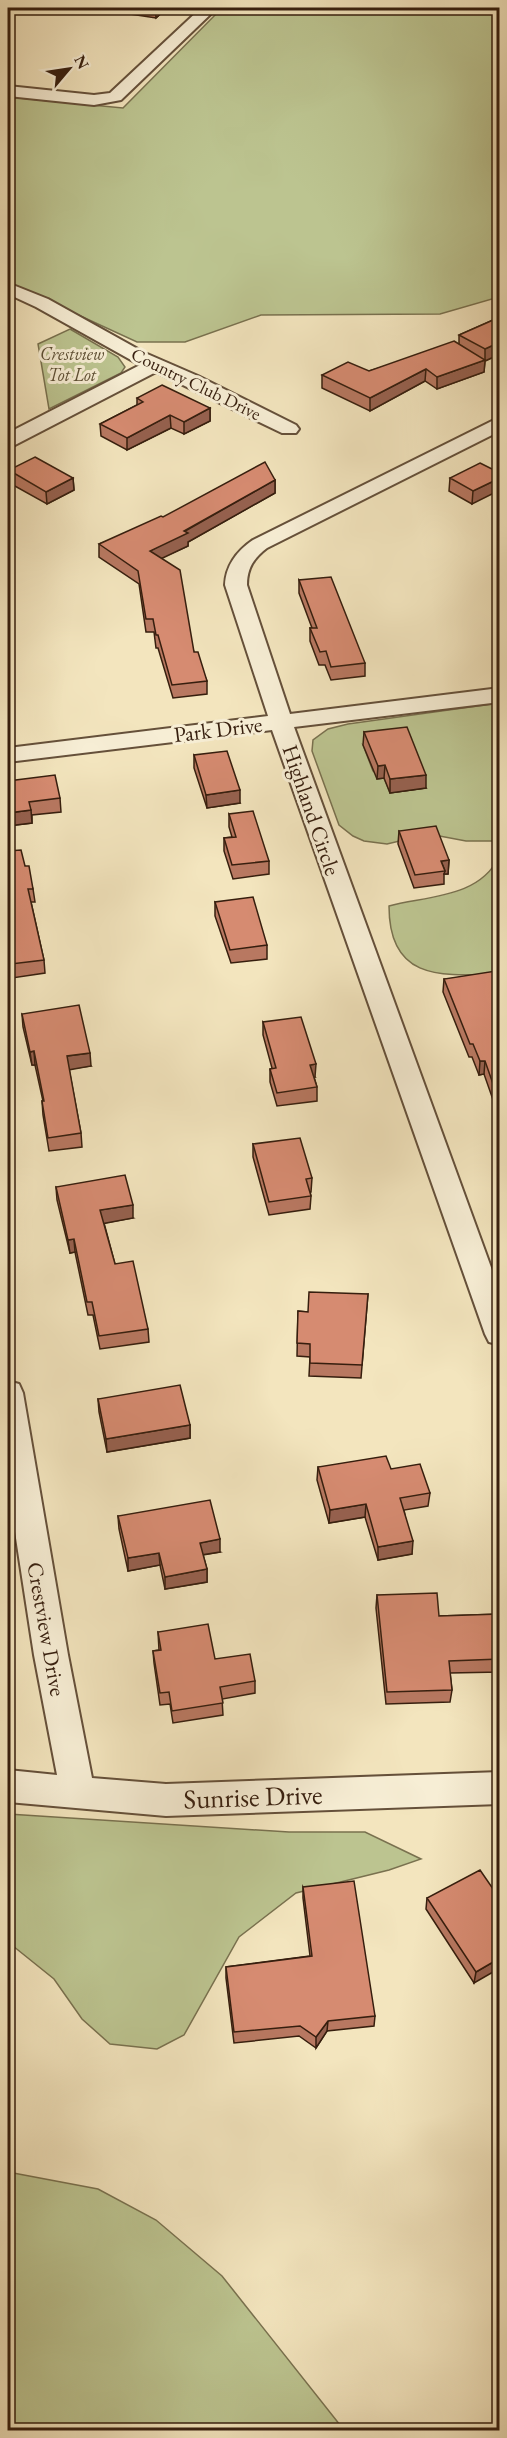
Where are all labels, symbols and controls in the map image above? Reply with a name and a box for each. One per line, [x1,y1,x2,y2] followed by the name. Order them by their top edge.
[39,39,99,99] north arrow
[69,51,94,73] text: N
[40,342,105,386] park label: Crestview Tot Lot
[127,342,265,425] street label: Country Club Drive
[172,710,264,749] street label: Park Drive
[276,741,348,880] street label: Highland Circle
[20,1560,73,1699] street label: Crestview Drive
[183,1777,323,1816] street label: Sunrise Drive

